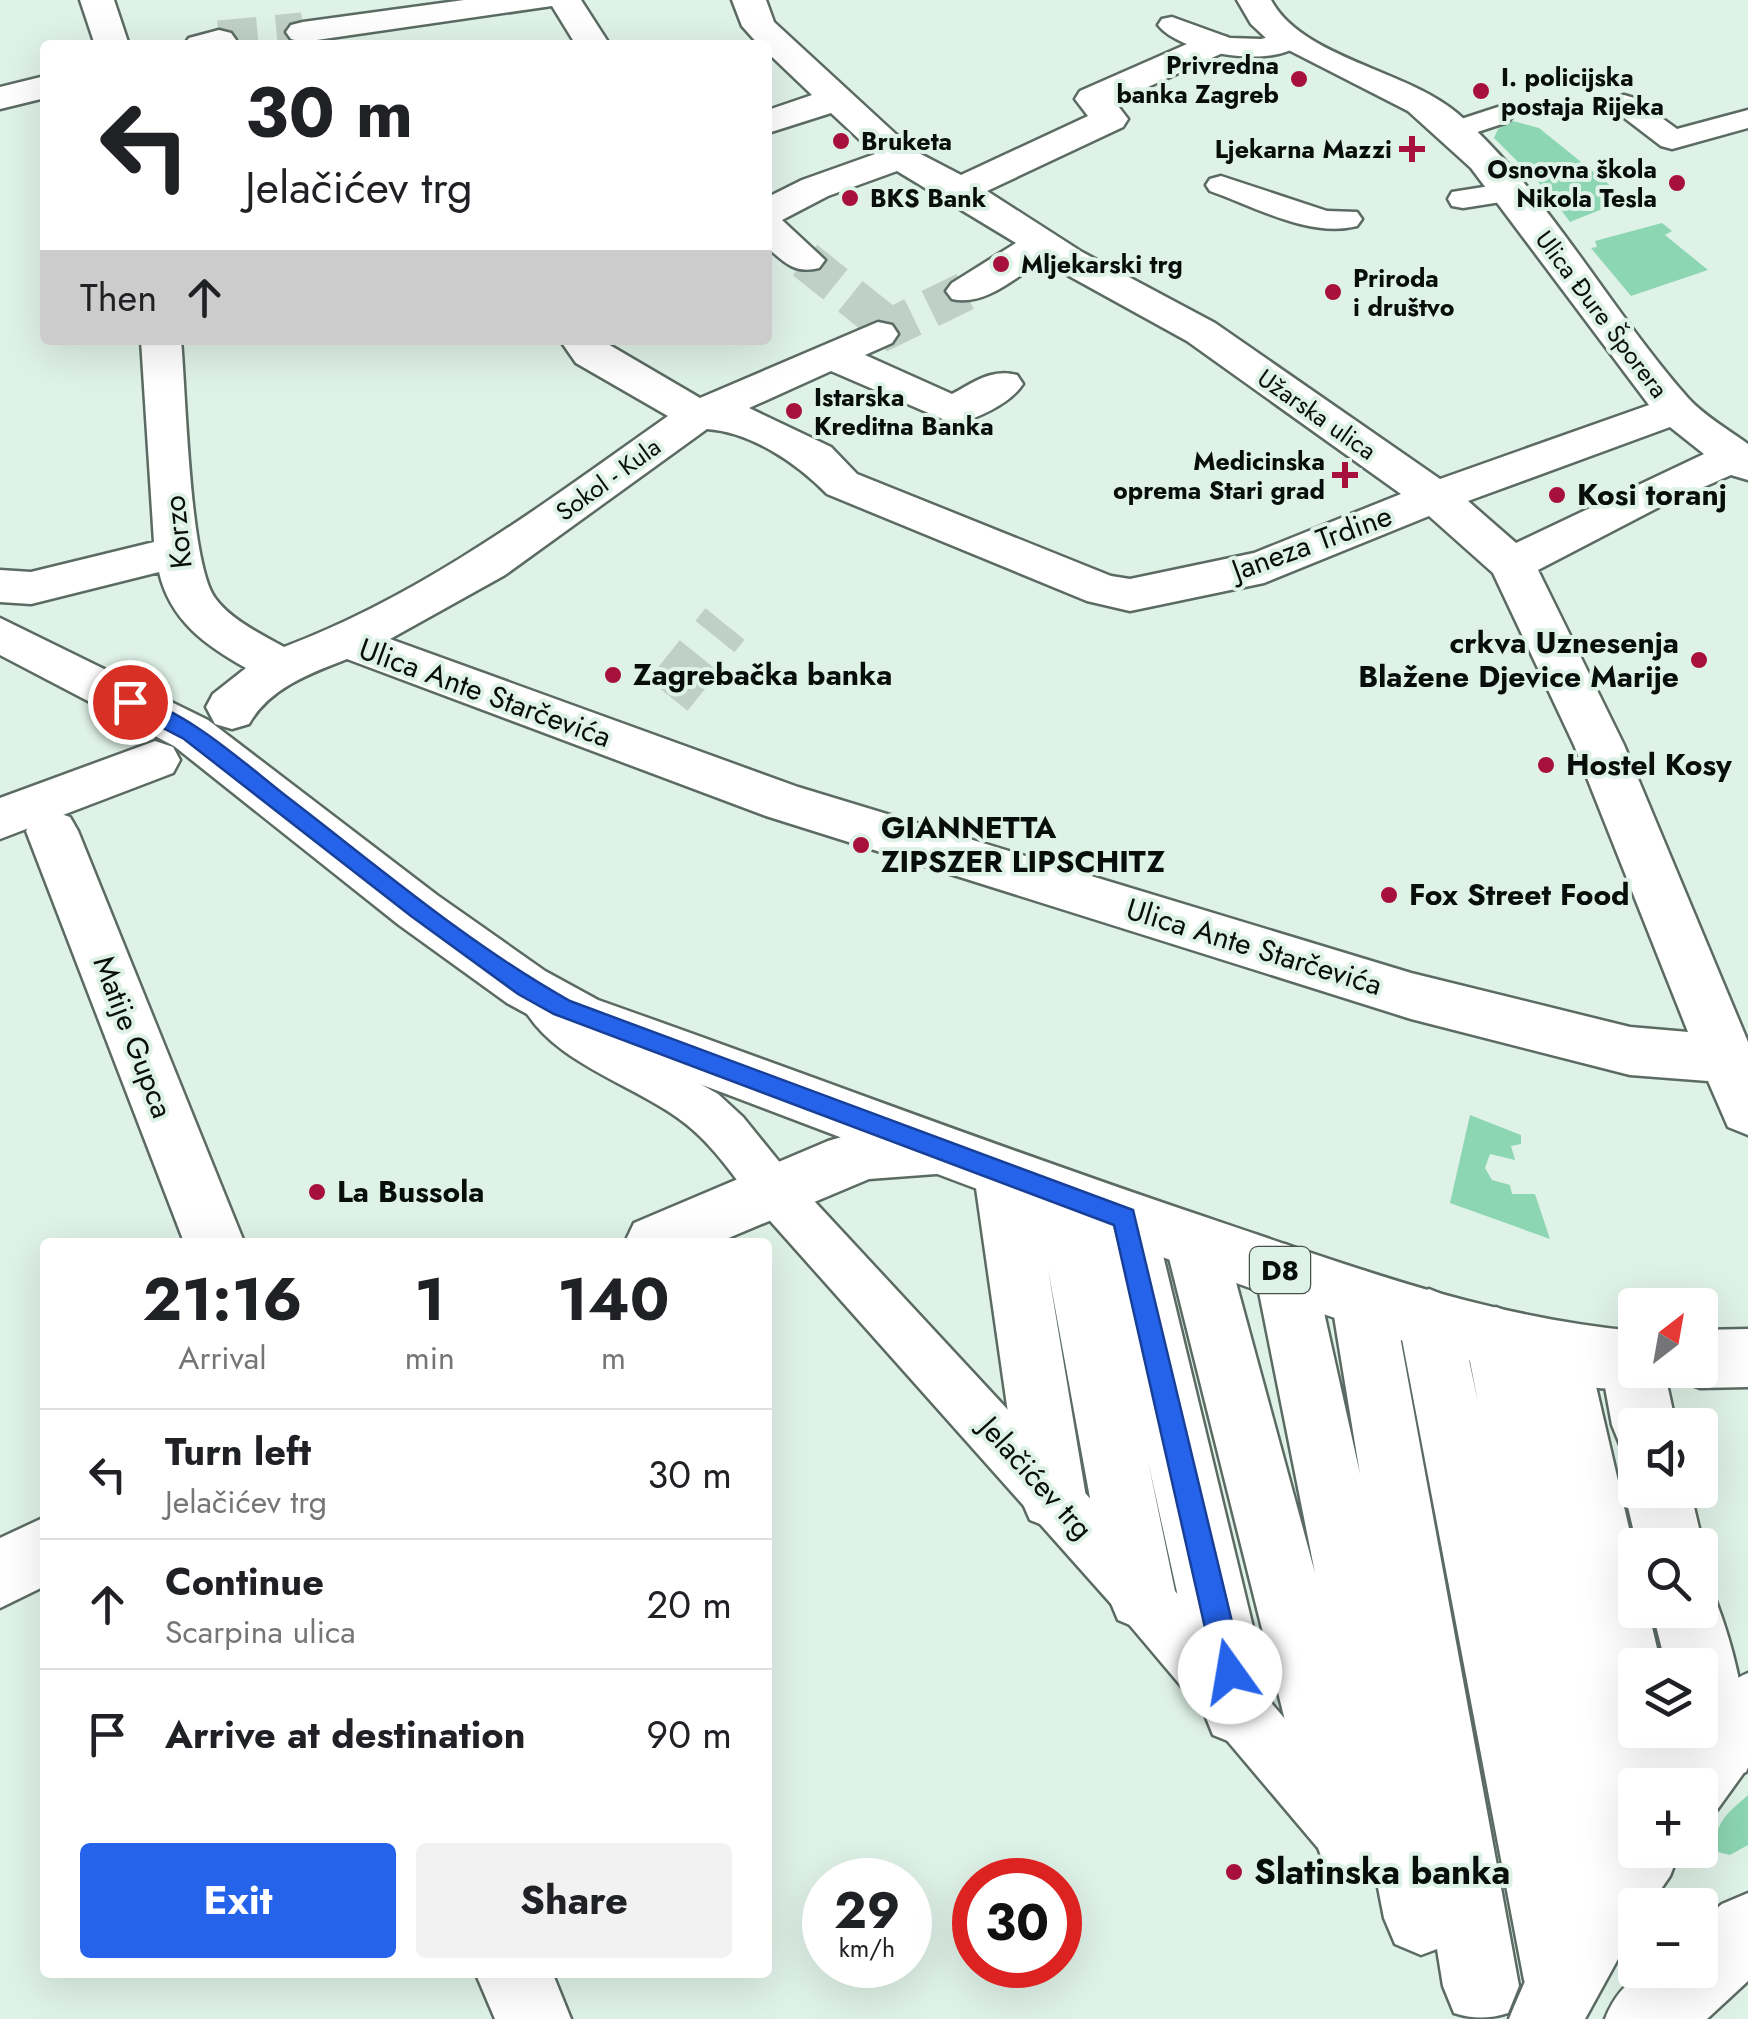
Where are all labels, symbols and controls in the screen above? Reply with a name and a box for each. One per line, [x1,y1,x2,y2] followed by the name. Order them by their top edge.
[1116,47,1279,112] place label: Privredna banka Zagreb
[1501,59,1664,124] place label: I. policijska postaja Rijeka
[245,62,413,163] text: 30 m
[1288,68,1310,90] marker: Privredna banka Zagreb
[80,80,210,210] icon: left
[1470,80,1492,102] marker: I. policijska postaja Rijeka
[861,123,952,159] place label: Bruketa
[830,130,852,152] marker: Bruketa
[1215,131,1392,167] place label: Ljekarna Mazzi
[1401,138,1423,160] marker: Ljekarna Mazzi
[1487,151,1657,216] place label: Osnovna škola Nikola Tesla
[245,155,473,220] text: Jelačićev trg
[1666,172,1688,194] marker: Osnovna škola Nikola Tesla
[870,180,987,216] place label: BKS Bank
[839,187,861,209] marker: BKS Bank
[1527,223,1677,405] street label: Ulica Đure Šporera
[1021,246,1183,282] place label: Mljekarski trg
[990,253,1012,275] marker: Mljekarski trg
[1353,260,1454,325] place label: Priroda i društvo
[80,270,157,325] text: Then
[177,270,232,325] icon: ahead
[1322,281,1344,303] marker: Priroda i društvo
[1250,360,1384,468] street label: Užarska ulica
[814,379,994,444] place label: Istarska Kreditna Banka
[783,400,805,422] marker: Istarska Kreditna Banka
[548,429,668,529] street label: Sokol - Kula
[1113,443,1325,508] place label: Medicinska oprema Stari grad
[1334,464,1356,486] marker: Medicinska oprema Stari grad
[1577,473,1727,516] place label: Kosi toranj
[1546,484,1568,506] marker: Kosi toranj
[152,493,203,571] street label: Korzo
[1222,494,1398,593] street label: Janeza Trdine
[1358,621,1679,698] place label: crkva Uznesenja Blažene Djevice Marije
[353,627,617,758] street label: Ulica Ante Starčevića
[1688,649,1710,671] marker: crkva Uznesenja Blažene Djevice Marije
[633,653,893,696] place label: Zagrebačka banka
[88,660,173,745] pin
[602,664,624,686] marker: Zagrebačka banka
[103,675,158,730] icon: arrive
[1566,743,1732,786] place label: Hostel Kosy
[1535,754,1557,776] marker: Hostel Kosy
[881,806,1166,883] place label: GIANNETTA ZIPSZER LIPSCHITZ
[850,834,872,856] marker: GIANNETTA ZIPSZER LIPSCHITZ
[1409,873,1630,916] place label: Fox Street Food
[1378,884,1400,906] marker: Fox Street Food
[1121,887,1387,1006] street label: Ulica Ante Starčevića
[83,949,184,1124] street label: Matije Gupca
[337,1170,485,1213] place label: La Bussola
[306,1181,328,1203] marker: La Bussola
[1250,1247,1310,1293] road number: D8
[142,1256,302,1343] text: 21:16
[415,1256,445,1343] text: 1
[557,1256,670,1343] text: 140
[1618,1288,1718,1388] north arrow
[1618,1288,1718,1988] map controls
[178,1335,267,1381] text: Arrival
[405,1335,455,1381] text: min
[601,1335,626,1381] text: m
[967,1404,1103,1548] street label: Jelačićev trg
[1618,1408,1718,1508] button: sound
[165,1424,311,1479] text: Turn left
[80,1447,135,1502] icon: left
[647,1447,732,1502] text: 30 m
[165,1479,327,1525] text: Jelačićev trg
[1618,1528,1718,1628] button: search
[165,1554,324,1609] text: Continue
[80,1577,135,1632] icon: ahead
[647,1577,732,1632] text: 20 m
[165,1609,356,1655] text: Scarpina ulica
[1178,1620,1282,1724] position arrow
[1618,1648,1718,1748] button: layers
[80,1707,135,1762] icon: arrive
[165,1707,526,1762] text: Arrive at destination
[646,1707,732,1762] text: 90 m
[1618,1768,1718,1868] button: +
[80,1843,396,1958] button: Exit
[416,1843,732,1958] button: Share
[1254,1847,1510,1897] place label: Slatinska banka
[952,1858,1082,1988] speed limit sign: 30
[1223,1861,1245,1883] marker: Slatinska banka
[834,1874,900,1947] text: 29
[1618,1888,1718,1988] button: −
[839,1930,895,1966] text: km/h

